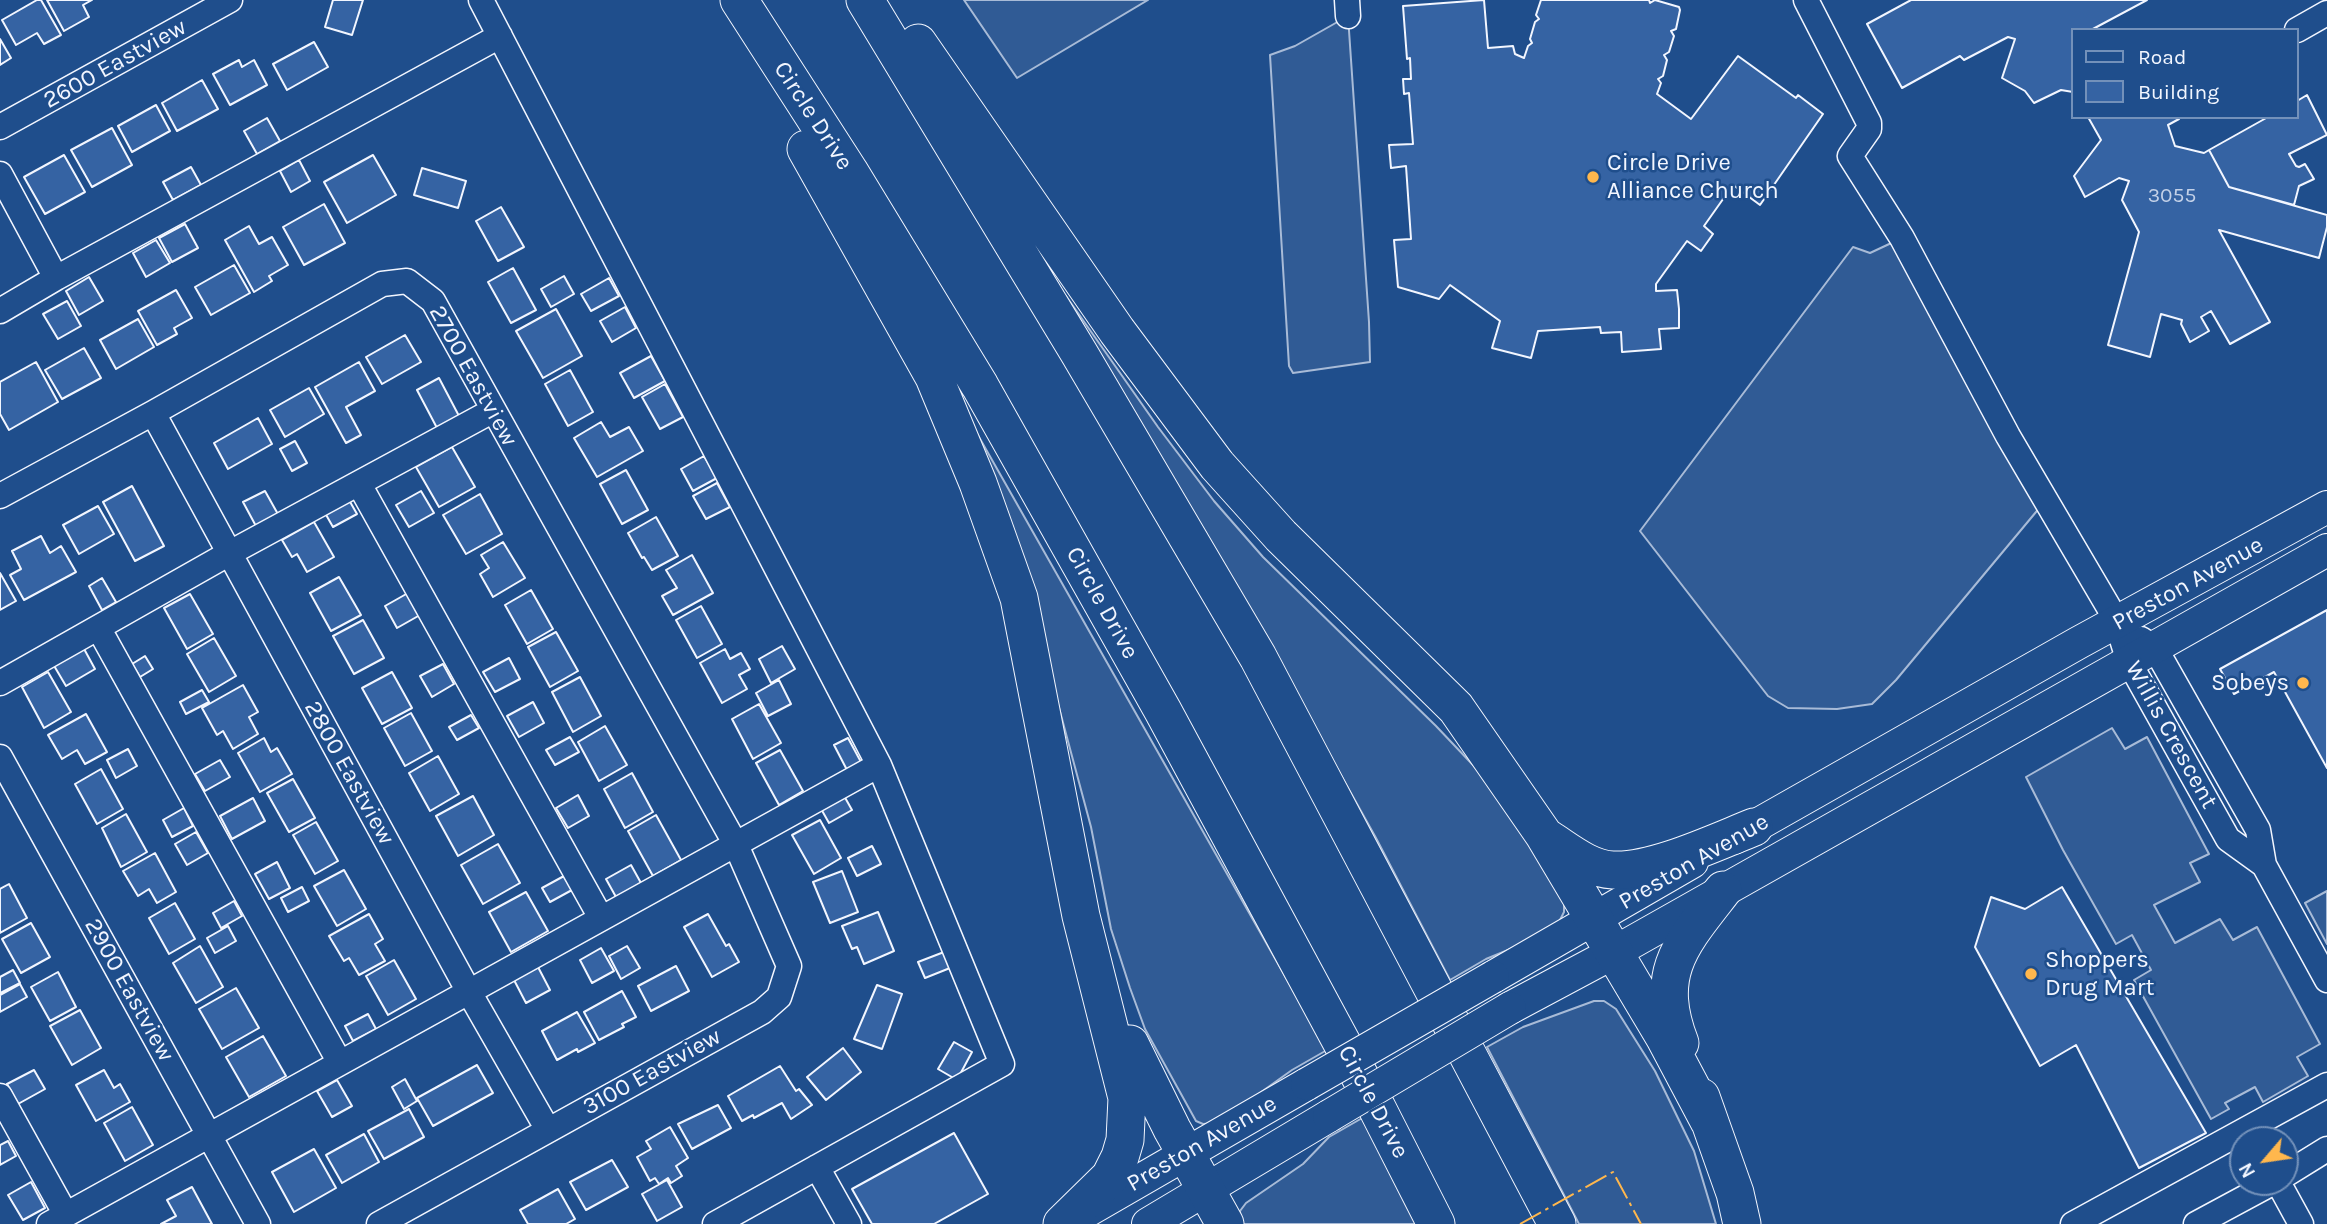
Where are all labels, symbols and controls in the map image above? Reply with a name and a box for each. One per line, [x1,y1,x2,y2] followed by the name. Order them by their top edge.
[38,13,192,115] street label: 2600 Eastview
[2072,28,2299,119] legend
[2138,45,2186,69] text: Road
[767,56,859,176] street label: Circle Drive
[2138,80,2219,104] text: Building
[1607,149,1779,205] place label: Circle Drive Alliance Church
[1585,169,1601,185] marker: Circle Drive Alliance Church
[2148,183,2196,209] house number: 3055
[422,301,524,451] street label: 2700 Eastview
[2107,531,2269,637] street label: Preston Avenue
[1059,542,1145,664] street label: Circle Drive
[2119,656,2223,814] street label: Willis Crescent
[2211,669,2289,697] place label: Sobeys
[2295,675,2311,691] marker: Sobeys
[298,696,400,850] street label: 2800 Eastview
[1614,807,1774,917] street label: Preston Avenue
[78,913,180,1067] street label: 2900 Eastview
[2045,946,2155,1002] place label: Shoppers Drug Mart
[2023,966,2039,982] marker: Shoppers Drug Mart
[578,1022,726,1122] street label: 3100 Eastview
[1331,1041,1415,1163] street label: Circle Drive
[1122,1089,1282,1199] street label: Preston Avenue
[2229,1126,2299,1196] north arrow
[2234,1159,2260,1182] text: N

